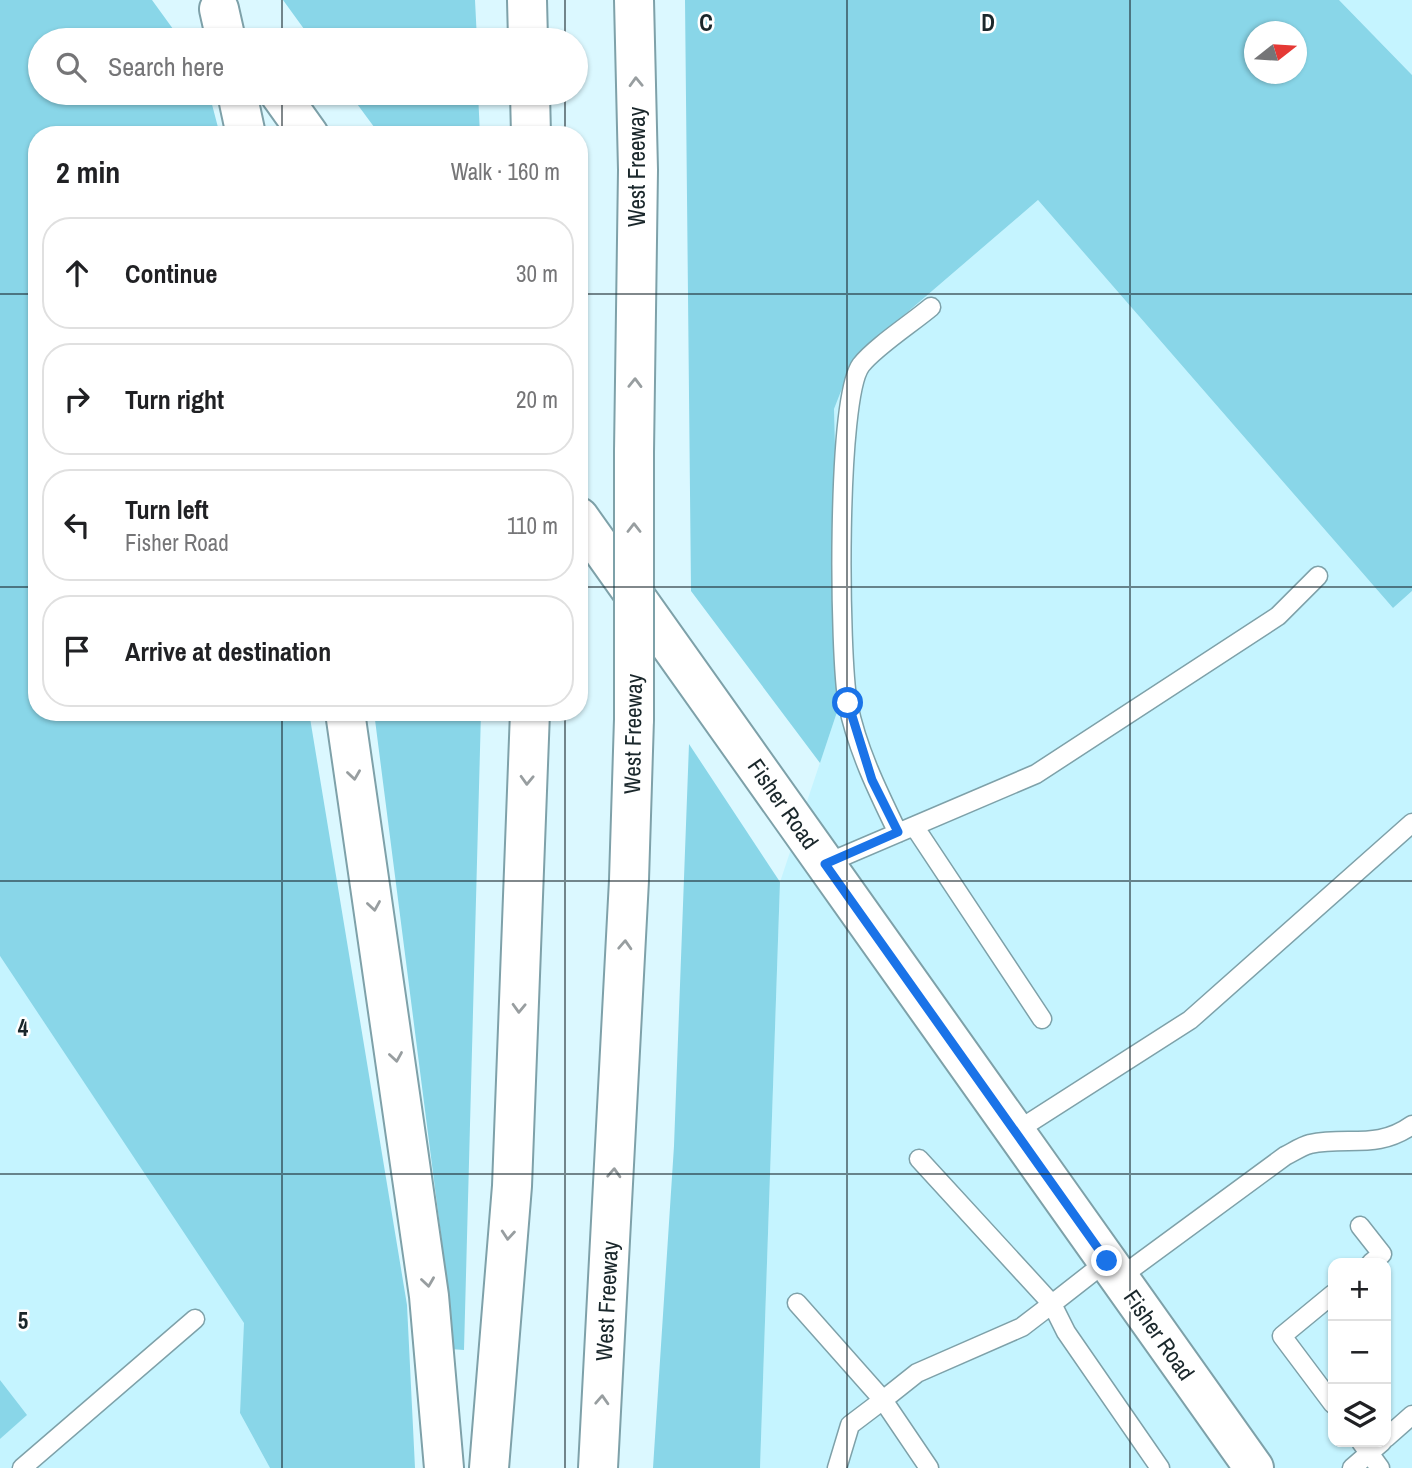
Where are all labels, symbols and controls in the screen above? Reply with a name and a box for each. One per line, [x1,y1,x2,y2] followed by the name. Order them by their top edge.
[699,7,713,38] text: C
[981,7,995,38] text: D
[1244,21,1307,84] north arrow
[28,28,588,105] search box
[52,48,90,86] icon: search
[108,49,224,84] text: Search here
[628,77,643,88] one-way arrow
[621,106,652,227] street label: West Freeway
[56,152,120,192] text: 2 min
[451,156,560,187] text: Walk · 160 m
[58,254,96,292] icon: ahead
[125,256,217,291] text: Continue
[516,258,558,289] text: 30 m
[627,378,643,388] one-way arrow
[58,380,96,418] icon: right
[125,382,224,417] text: Turn right
[516,384,558,415] text: 20 m
[125,492,209,527] text: Turn left
[58,506,96,544] icon: left
[507,510,558,541] text: 110 m
[626,522,642,533] one-way arrow
[125,527,229,558] text: Fisher Road
[58,632,96,670] icon: arrive
[125,634,331,669] text: Arrive at destination
[616,673,649,794] street label: West Freeway
[832,687,863,718] route start
[741,752,826,855] street label: Fisher Road
[346,769,361,781] one-way arrow
[520,775,535,786] one-way arrow
[366,900,381,912] one-way arrow
[618,940,633,951] one-way arrow
[511,1003,526,1014] one-way arrow
[18,1012,29,1043] text: 4
[388,1051,403,1062] one-way arrow
[606,1167,621,1178] one-way arrow
[501,1230,516,1241] one-way arrow
[588,1240,625,1362] street label: West Freeway
[1091,1245,1122,1276] route end
[1328,1258,1391,1447] map controls
[1328,1258,1391,1321] button: +
[420,1276,435,1288] one-way arrow
[1117,1283,1202,1386] street label: Fisher Road
[18,1305,28,1336] text: 5
[1328,1321,1391,1384] button: −
[1328,1384,1391,1447] button: layers
[594,1394,609,1405] one-way arrow

